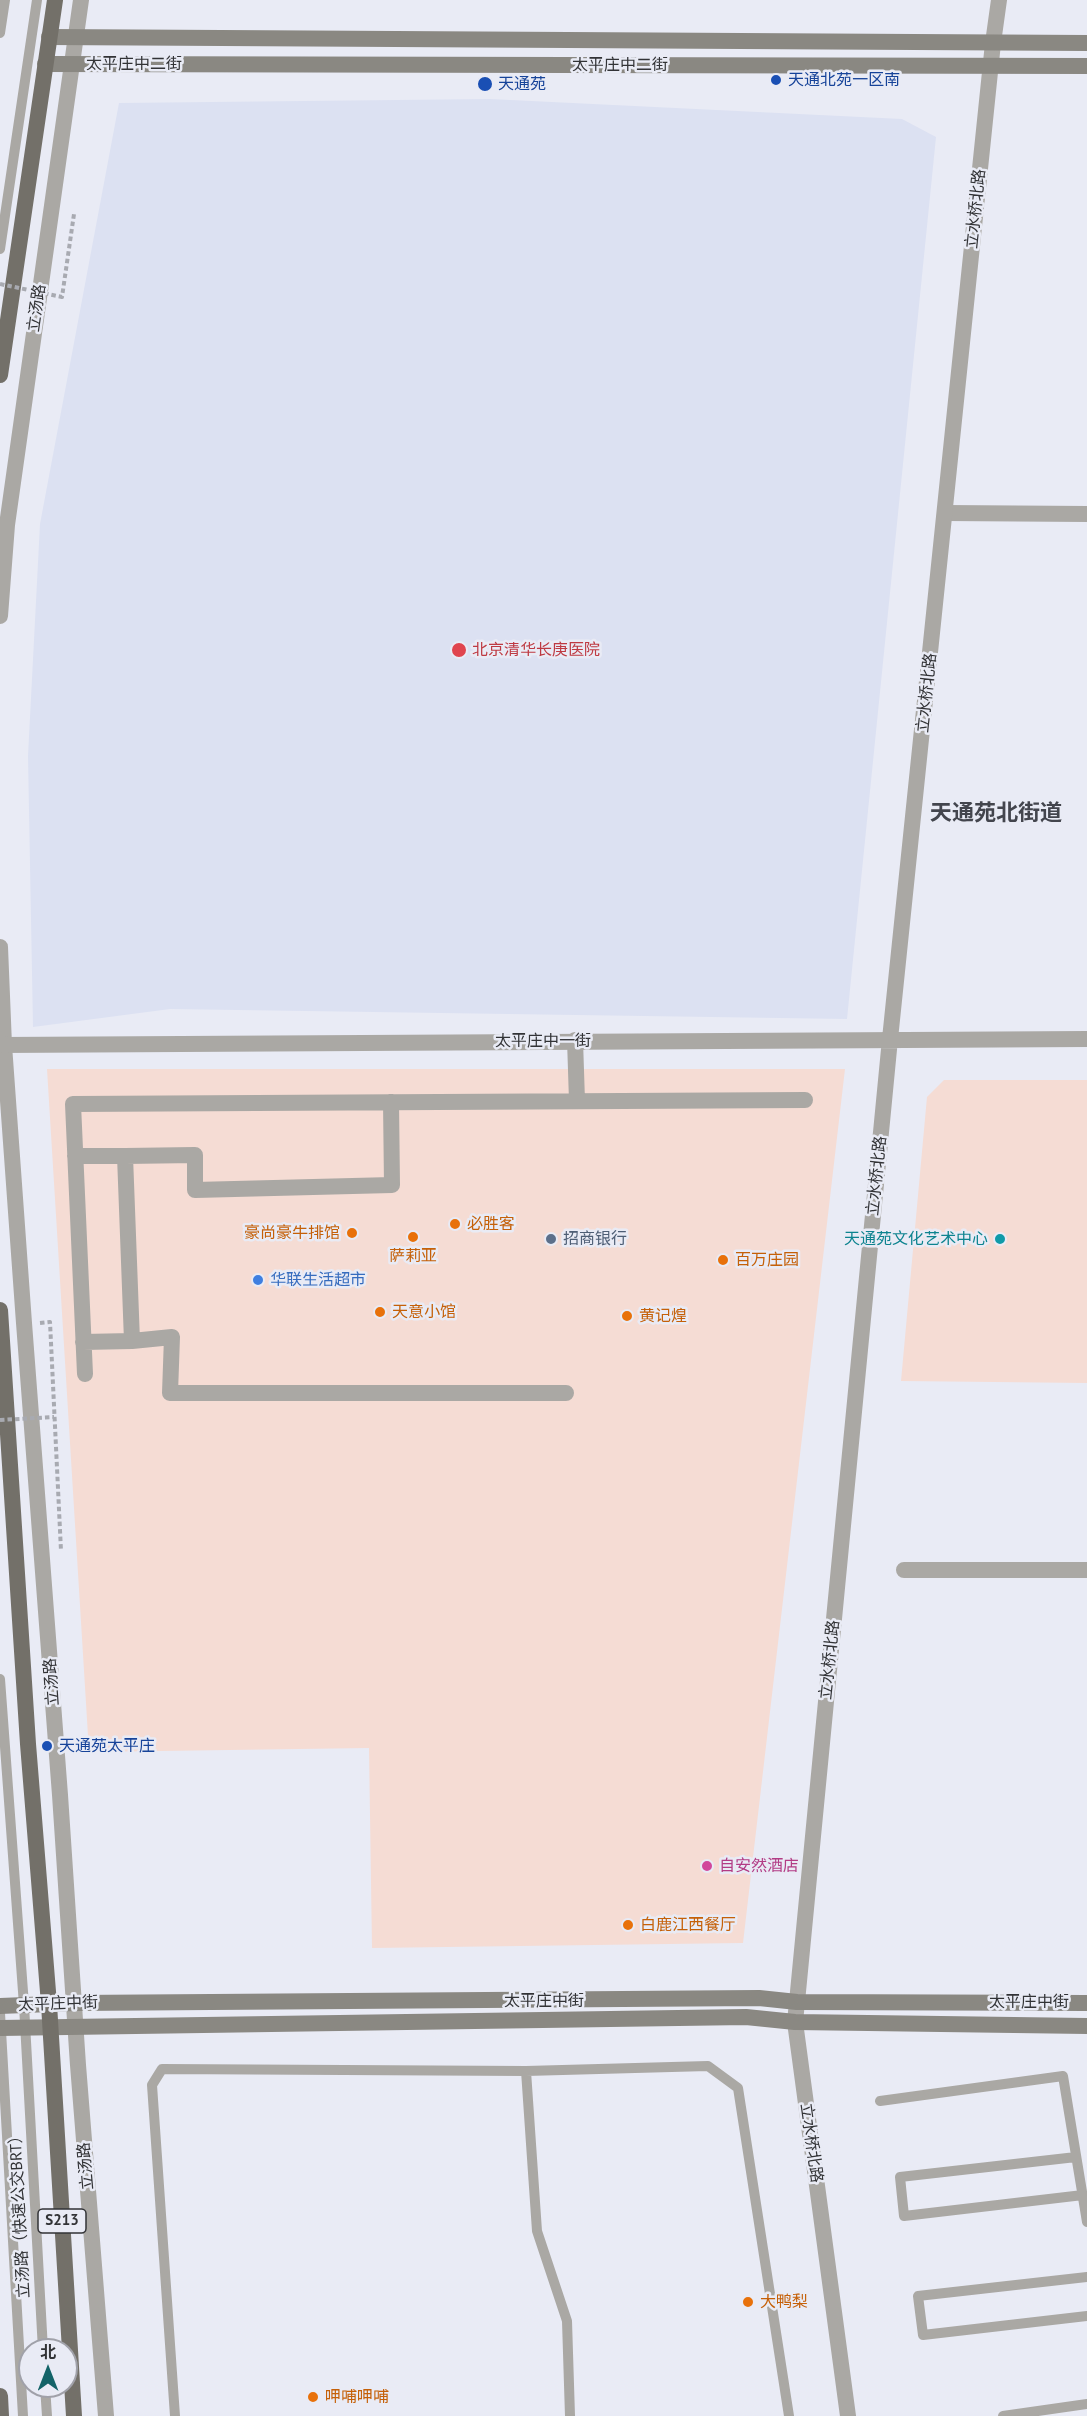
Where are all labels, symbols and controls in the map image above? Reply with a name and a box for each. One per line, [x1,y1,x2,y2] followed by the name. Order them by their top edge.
[86,54,182,74] street label: 太平庄中二街
[572,55,668,75] street label: 太平庄中二街
[788,70,900,90] place label: 天通北苑一区南
[769,73,783,87] marker: 天通北苑一区南
[498,74,546,94] place label: 天通苑
[476,75,494,93] marker: 天通苑
[962,168,990,250] street label: 立水桥北路
[24,283,50,333] street label: 立汤路
[472,640,600,660] place label: 北京清华长庚医院
[450,641,468,659] marker: 北京清华长庚医院
[913,652,941,734] street label: 立水桥北路
[930,801,1062,827] district label: 天通苑北街道
[495,1031,591,1051] street label: 太平庄中一街
[863,1135,891,1217] street label: 立水桥北路
[467,1214,515,1234] place label: 必胜客
[448,1217,462,1231] marker: 必胜客
[244,1223,340,1243] place label: 豪尚豪牛排馆
[345,1226,359,1240] marker: 豪尚豪牛排馆
[563,1229,627,1249] place label: 招商银行
[844,1229,988,1249] place label: 天通苑文化艺术中心
[406,1230,420,1244] marker: 萨莉亚
[544,1232,558,1246] marker: 招商银行
[993,1232,1007,1246] marker: 天通苑文化艺术中心
[389,1246,437,1266] place label: 萨莉亚
[735,1250,799,1270] place label: 百万庄园
[716,1253,730,1267] marker: 百万庄园
[270,1270,366,1290] place label: 华联生活超市
[251,1273,265,1287] marker: 华联生活超市
[392,1302,456,1322] place label: 天意小馆
[373,1305,387,1319] marker: 天意小馆
[639,1306,687,1326] place label: 黄记煌
[620,1309,634,1323] marker: 黄记煌
[816,1619,844,1701] street label: 立水桥北路
[41,1657,63,1707] street label: 立汤路
[59,1736,155,1756] place label: 天通苑太平庄
[40,1739,54,1753] marker: 天通苑太平庄
[719,1856,799,1876] place label: 自安然酒店
[700,1859,714,1873] marker: 自安然酒店
[640,1915,736,1935] place label: 白鹿江西餐厅
[621,1918,635,1932] marker: 白鹿江西餐厅
[504,1991,584,2011] street label: 太平庄中街
[989,1992,1069,2012] street label: 太平庄中街
[18,1993,98,2015] street label: 太平庄中街
[796,2102,826,2184] street label: 立水桥北路
[6,2127,34,2299] street label: 立汤路（快速公交BRT）
[74,2141,98,2191] street label: 立汤路
[38,2209,86,2233] road number: S213
[760,2292,808,2312] place label: 大鸭梨
[741,2295,755,2309] marker: 大鸭梨
[18,2338,78,2398] north arrow
[40,2342,56,2362] text: 北
[325,2387,389,2407] place label: 呷哺呷哺
[306,2390,320,2404] marker: 呷哺呷哺

